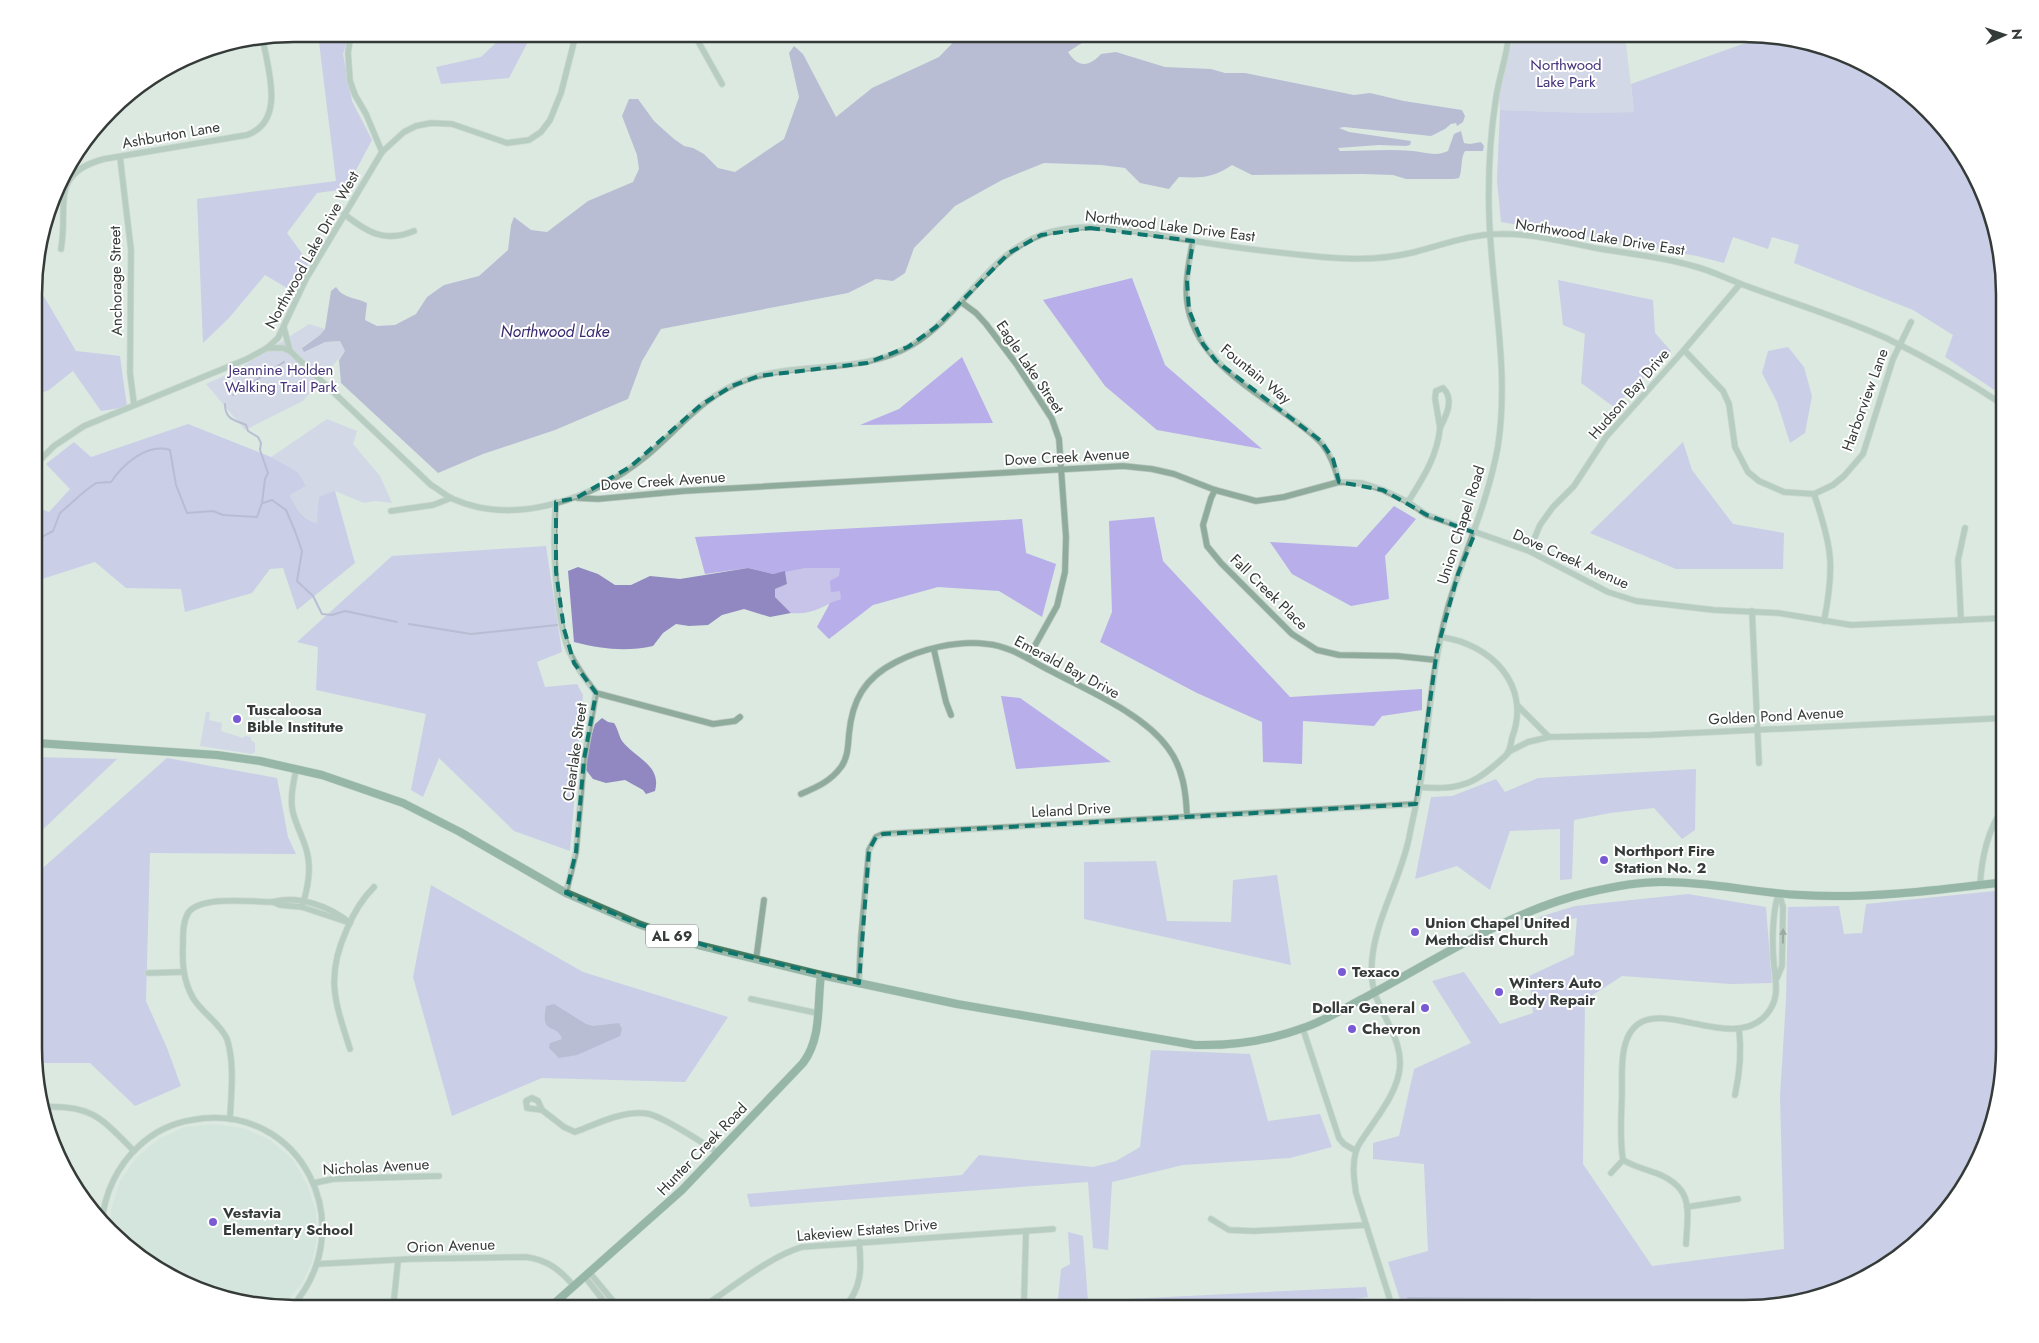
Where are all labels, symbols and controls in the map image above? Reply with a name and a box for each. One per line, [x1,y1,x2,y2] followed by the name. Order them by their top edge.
[1979,10,2029,60] north arrow
[2007,28,2027,40] text: N
[1530,54,1602,93] park label: Northwood Lake Park
[120,116,222,154] street label: Ashburton Lane
[259,167,365,333] street label: Northwood Lake Drive West
[1084,205,1257,247] street label: Northwood Lake Drive East
[1514,213,1687,261] street label: Northwood Lake Drive East
[104,225,128,336] street label: Anchorage Street
[991,316,1070,418] street label: Eagle Lake Street
[500,320,610,343] water label: Northwood Lake
[1216,339,1296,410] street label: Fountain Way
[1583,344,1675,444] street label: Hudson Bay Drive
[1836,345,1894,454] street label: Harborview Lane
[225,359,337,398] park label: Jeannine Holden Walking Trail Park
[1004,443,1130,471] street label: Dove Creek Avenue
[1431,463,1491,587] street label: Union Chapel Road
[600,466,726,496] street label: Dove Creek Avenue
[1509,523,1633,595] street label: Dove Creek Avenue
[1225,549,1313,635] street label: Fall Creek Place
[1010,630,1124,704] street label: Emerald Bay Drive
[247,699,344,738] place label: Tuscaloosa Bible Institute
[557,701,593,802] street label: Clearlake Street
[1708,701,1845,731] street label: Golden Pond Avenue
[231,713,243,725] marker: Tuscaloosa Bible Institute
[1031,797,1111,823] street label: Leland Drive
[1614,840,1715,879] place label: Northport Fire Station No. 2
[1598,854,1610,866] marker: Northport Fire Station No. 2
[1425,912,1570,951] place label: Union Chapel United Methodist Church
[646,924,698,948] road number: AL 69
[1409,926,1421,938] marker: Union Chapel United Methodist Church
[1779,927,1787,943] one-way arrow
[1352,961,1400,983] place label: Texaco
[1336,966,1348,978] marker: Texaco
[1509,972,1602,1011] place label: Winters Auto Body Repair
[1493,986,1505,998] marker: Winters Auto Body Repair
[1312,997,1415,1019] place label: Dollar General
[1419,1002,1431,1014] marker: Dollar General
[1362,1018,1421,1040] place label: Chevron
[1346,1023,1358,1035] marker: Chevron
[652,1098,752,1200] street label: Hunter Creek Road
[322,1153,430,1181] street label: Nicholas Avenue
[222,1202,353,1241] place label: Vestavia Elementary School
[796,1213,938,1247] street label: Lakeview Estates Drive
[207,1216,219,1228] marker: Vestavia Elementary School
[407,1233,496,1259] street label: Orion Avenue

